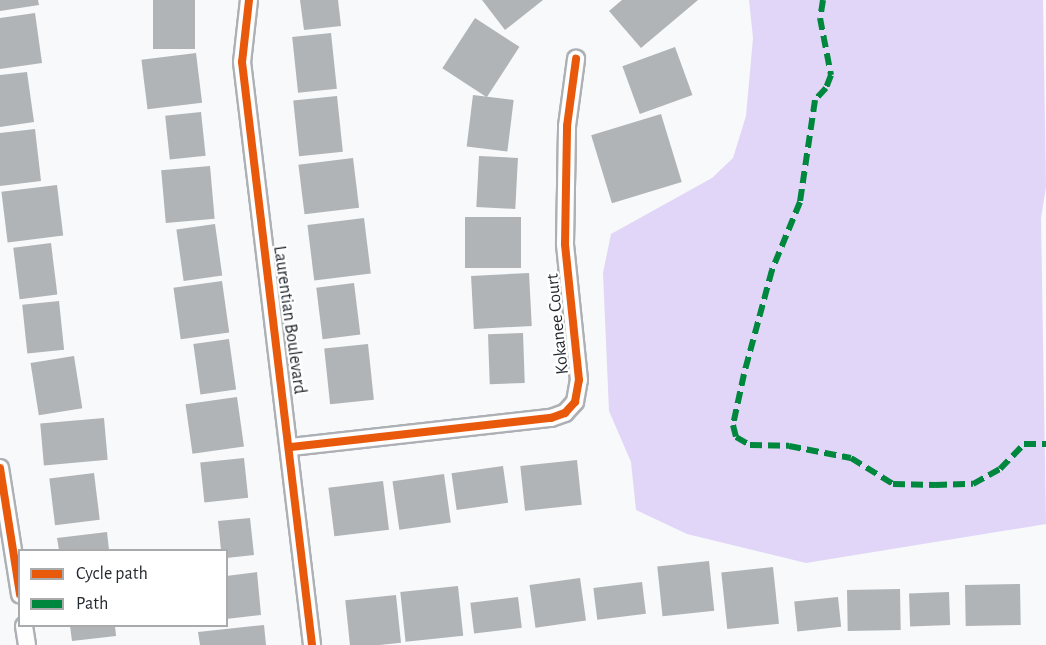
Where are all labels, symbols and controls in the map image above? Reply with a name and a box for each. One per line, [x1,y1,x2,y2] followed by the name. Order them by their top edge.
[268,244,310,396] street label: Laurentian Boulevard
[542,272,574,376] street label: Kokanee Court
[18,549,228,627] legend
[76,565,148,583] text: Cycle path
[76,595,108,613] text: Path

